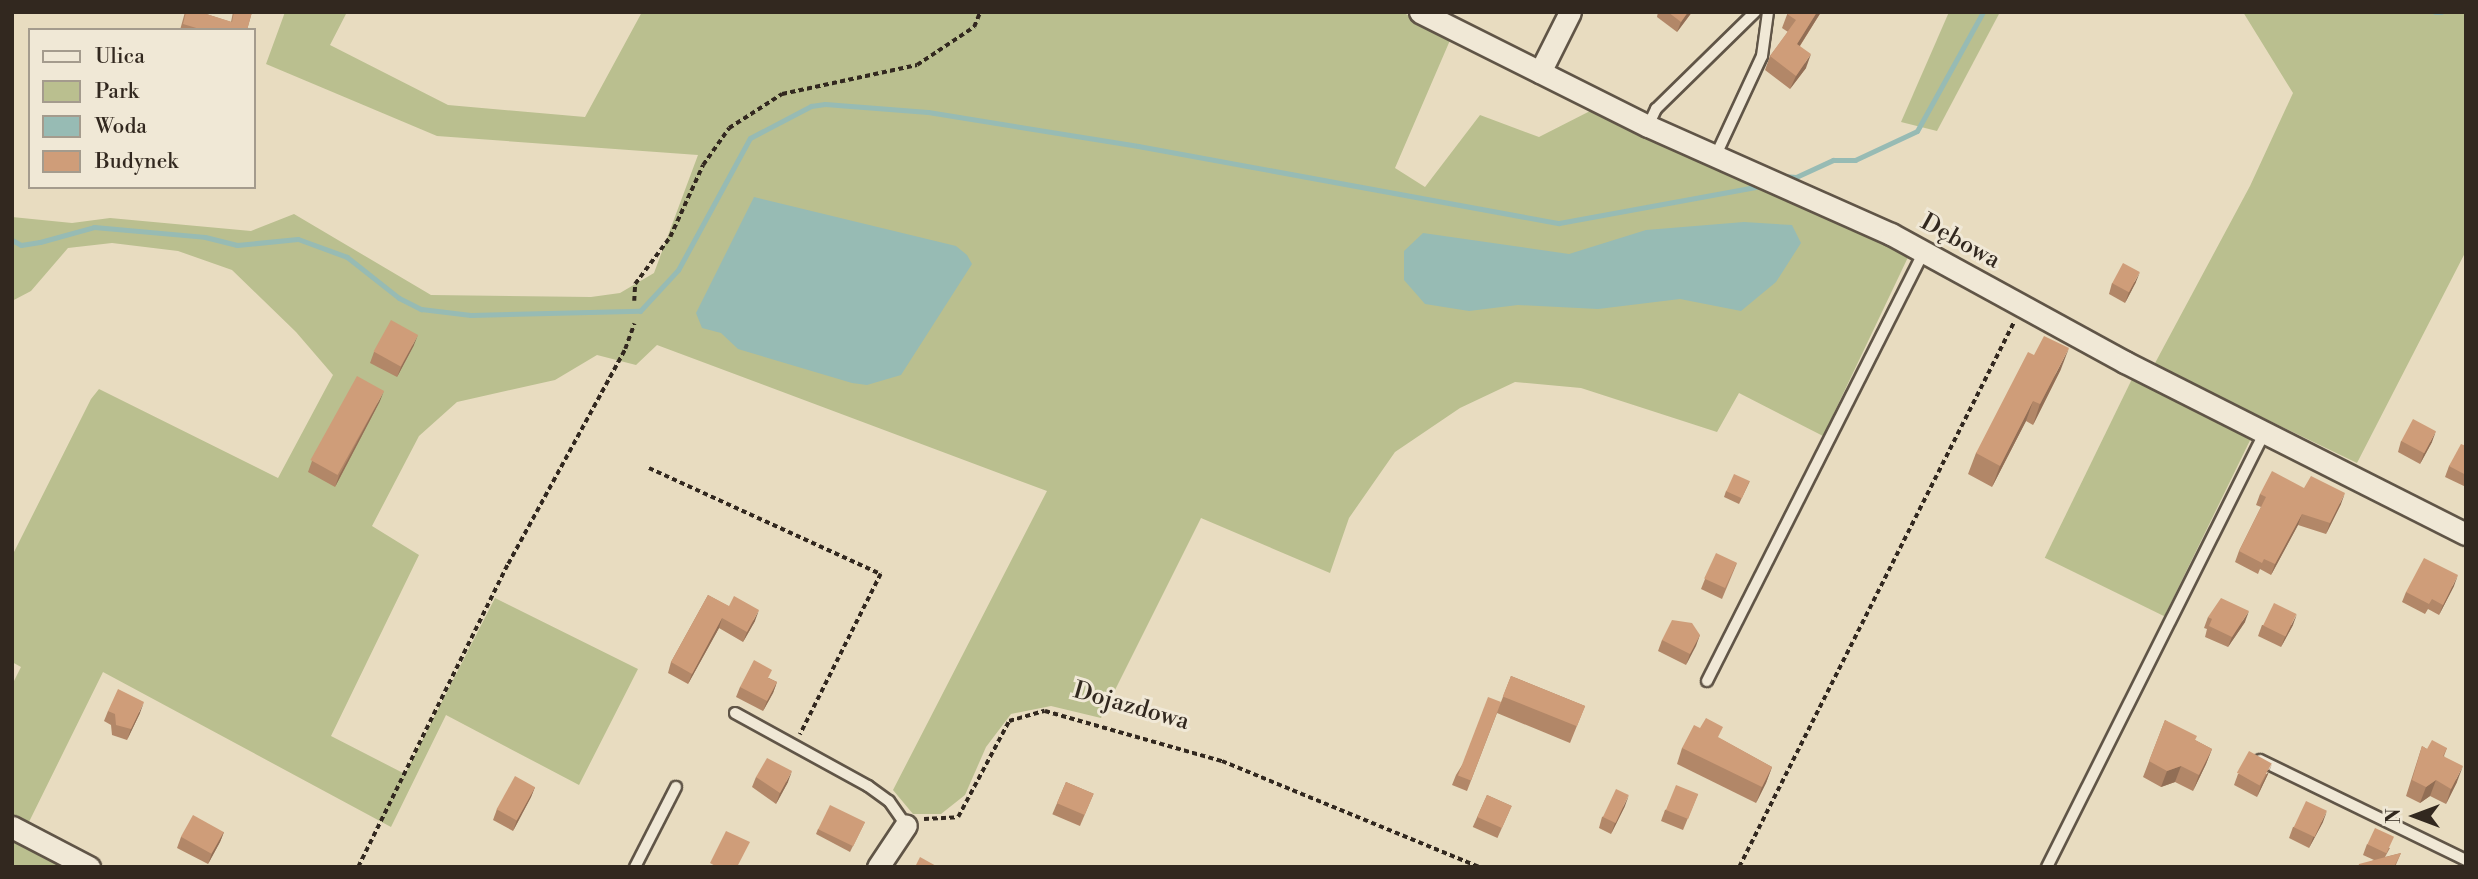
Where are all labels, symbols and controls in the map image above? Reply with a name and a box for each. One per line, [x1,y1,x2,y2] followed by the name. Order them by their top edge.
[28,28,256,189] legend
[95,44,145,70] text: Ulica
[95,79,139,105] text: Park
[95,114,147,140] text: Woda
[95,149,178,175] text: Budynek
[1915,208,2005,276] street label: Dębowa
[1070,677,1192,737] street label: Dojazdowa
[2380,781,2450,851] north arrow
[2382,808,2406,824] text: N

